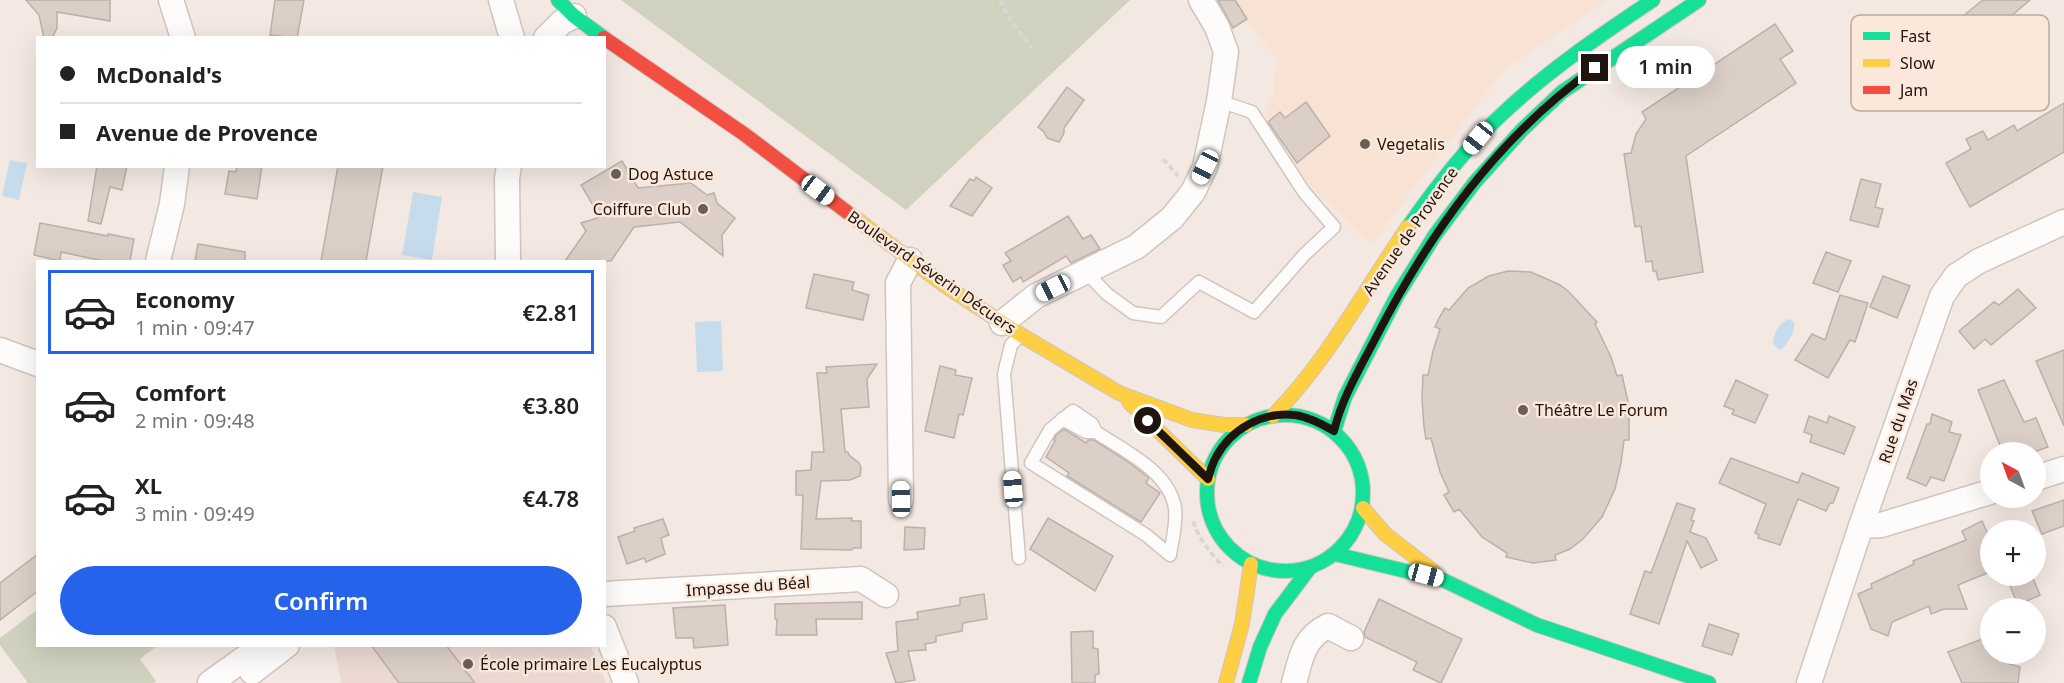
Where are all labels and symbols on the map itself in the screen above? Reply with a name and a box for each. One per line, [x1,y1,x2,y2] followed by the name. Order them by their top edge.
[1851,15,2049,111] legend
[1900,25,1931,47] text: Fast
[1616,47,1715,89] callout: 1 min
[1900,52,1935,74] text: Slow
[1581,54,1608,81] route end
[1898,79,1928,101] text: Jam
[1460,118,1496,158] car
[1377,133,1445,155] place label: Vegetalis
[1358,137,1372,151] marker: Vegetalis
[1189,147,1221,187] car
[1357,162,1463,300] street label: Avenue de Provence
[628,163,714,185] place label: Dog Astuce
[609,167,623,181] marker: Dog Astuce
[798,172,838,208] car
[593,198,691,220] place label: Coiffure Club
[696,202,710,216] marker: Coiffure Club
[843,205,1021,339] street label: Boulevard Séverin Décuers
[1033,272,1073,304] car
[1873,376,1923,466] street label: Rue du Mas
[1535,399,1668,421] place label: Théâtre Le Forum
[1516,403,1530,417] marker: Théâtre Le Forum
[1134,407,1161,434] route start
[1980,442,2046,508] north arrow
[1002,470,1024,508] car
[892,481,910,517] car
[1406,562,1446,588] car
[685,571,811,601] street label: Impasse du Béal
[480,653,702,675] place label: École primaire Les Eucalyptus
[461,657,475,671] marker: École primaire Les Eucalyptus

